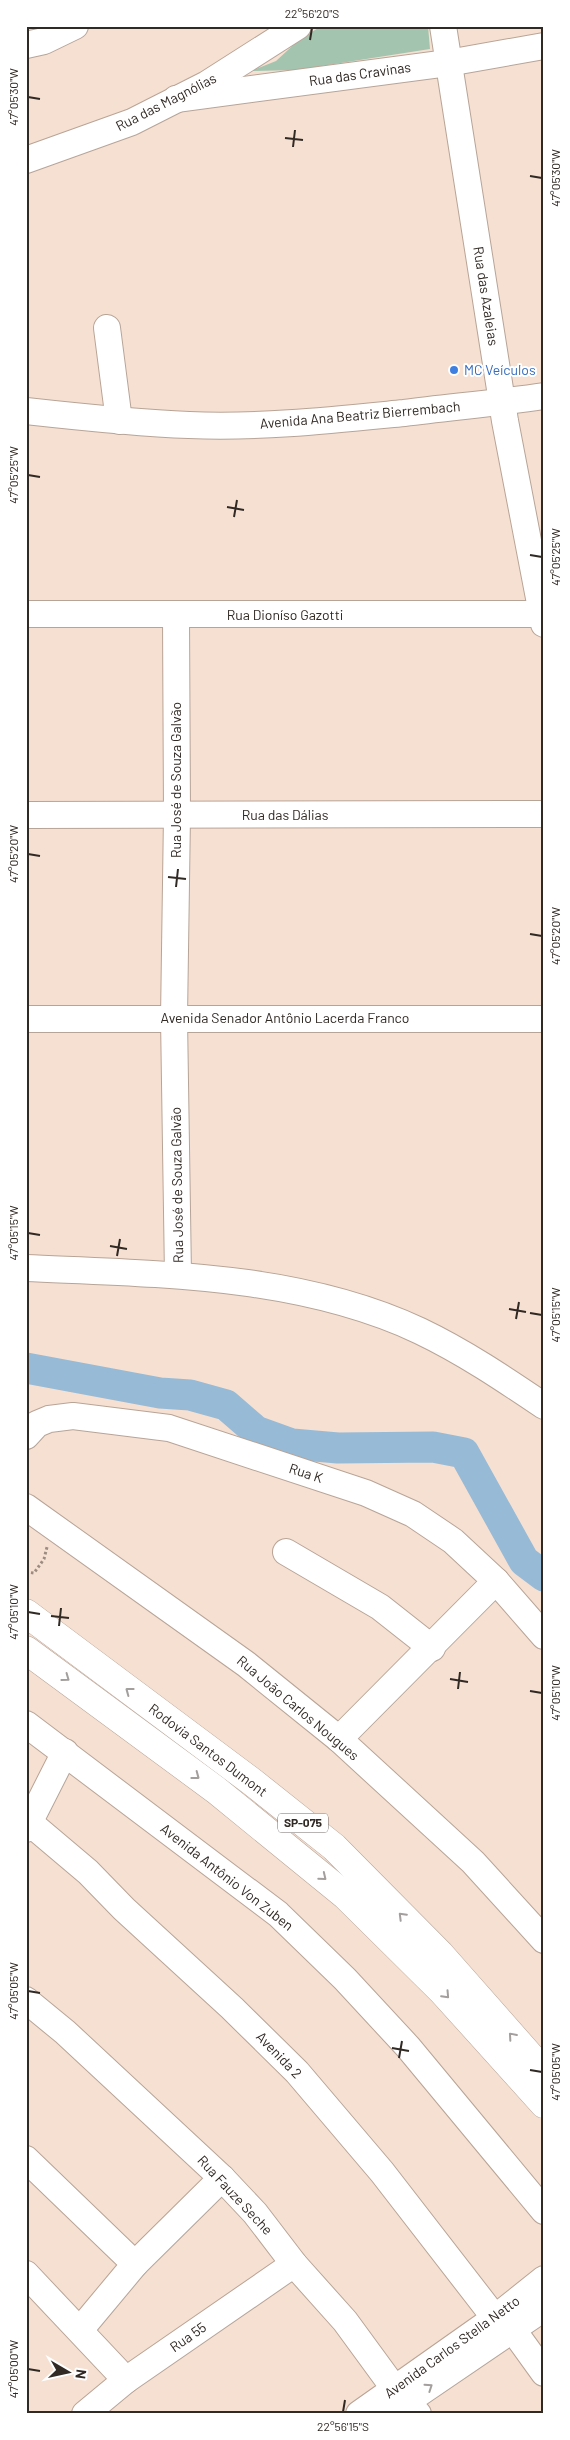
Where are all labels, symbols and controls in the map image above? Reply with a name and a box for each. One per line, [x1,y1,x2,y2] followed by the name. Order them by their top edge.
[285,6,339,20] text: 22°56'20"S
[308,58,412,89] street label: Rua das Cravinas
[6,68,20,126] text: 47°05'30"W
[113,69,219,134] street label: Rua das Magnólias
[548,149,562,207] text: 47°05'30"W
[470,245,503,347] street label: Rua das Azaleias
[464,361,536,378] place label: MC Veículos
[448,364,460,376] marker: MC Veículos
[259,397,461,432] street label: Avenida Ana Beatriz Bierrembach
[6,446,20,504] text: 47°05'25"W
[548,528,562,586] text: 47°05'25"W
[227,606,343,623] street label: Rua Dioníso Gazotti
[167,702,184,858] street label: Rua José de Souza Galvão
[242,806,329,823] street label: Rua das Dálias
[6,825,20,883] text: 47°05'20"W
[548,907,562,965] text: 47°05'20"W
[161,1009,409,1026] street label: Avenida Senador Antônio Lacerda Franco
[167,1107,186,1263] street label: Rua José de Souza Galvão
[6,1205,20,1261] text: 47°05'15"W
[548,1287,562,1343] text: 47°05'15"W
[287,1459,326,1486] street label: Rua K
[6,1584,20,1640] text: 47°05'10"W
[234,1652,363,1764] street label: Rua João Carlos Nougues
[548,1665,562,1721] text: 47°05'10"W
[60,1672,70,1681] one-way arrow
[126,1688,135,1696] one-way arrow
[146,1700,271,1800] street label: Rodovia Santos Dumont
[190,1770,199,1778] one-way arrow
[278,1814,328,1832] road number: SP-075
[157,1819,297,1934] street label: Avenida Antônio Von Zuben
[317,1872,326,1880] one-way arrow
[399,1913,408,1922] one-way arrow
[6,1962,20,2020] text: 47°05'05"W
[440,1990,449,1999] one-way arrow
[253,2028,306,2081] street label: Avenida 2
[508,2032,517,2041] one-way arrow
[548,2043,562,2101] text: 47°05'05"W
[194,2151,277,2238] street label: Rua Fauze Seche
[381,2292,523,2401] street label: Avenida Carlos Stella Netto
[166,2318,209,2355] street label: Rua 55
[6,2339,20,2398] text: 47°05'00"W
[42,2348,92,2398] north arrow
[72,2368,90,2380] text: N
[423,2384,432,2393] one-way arrow
[317,2419,369,2433] text: 22°56'15"S

